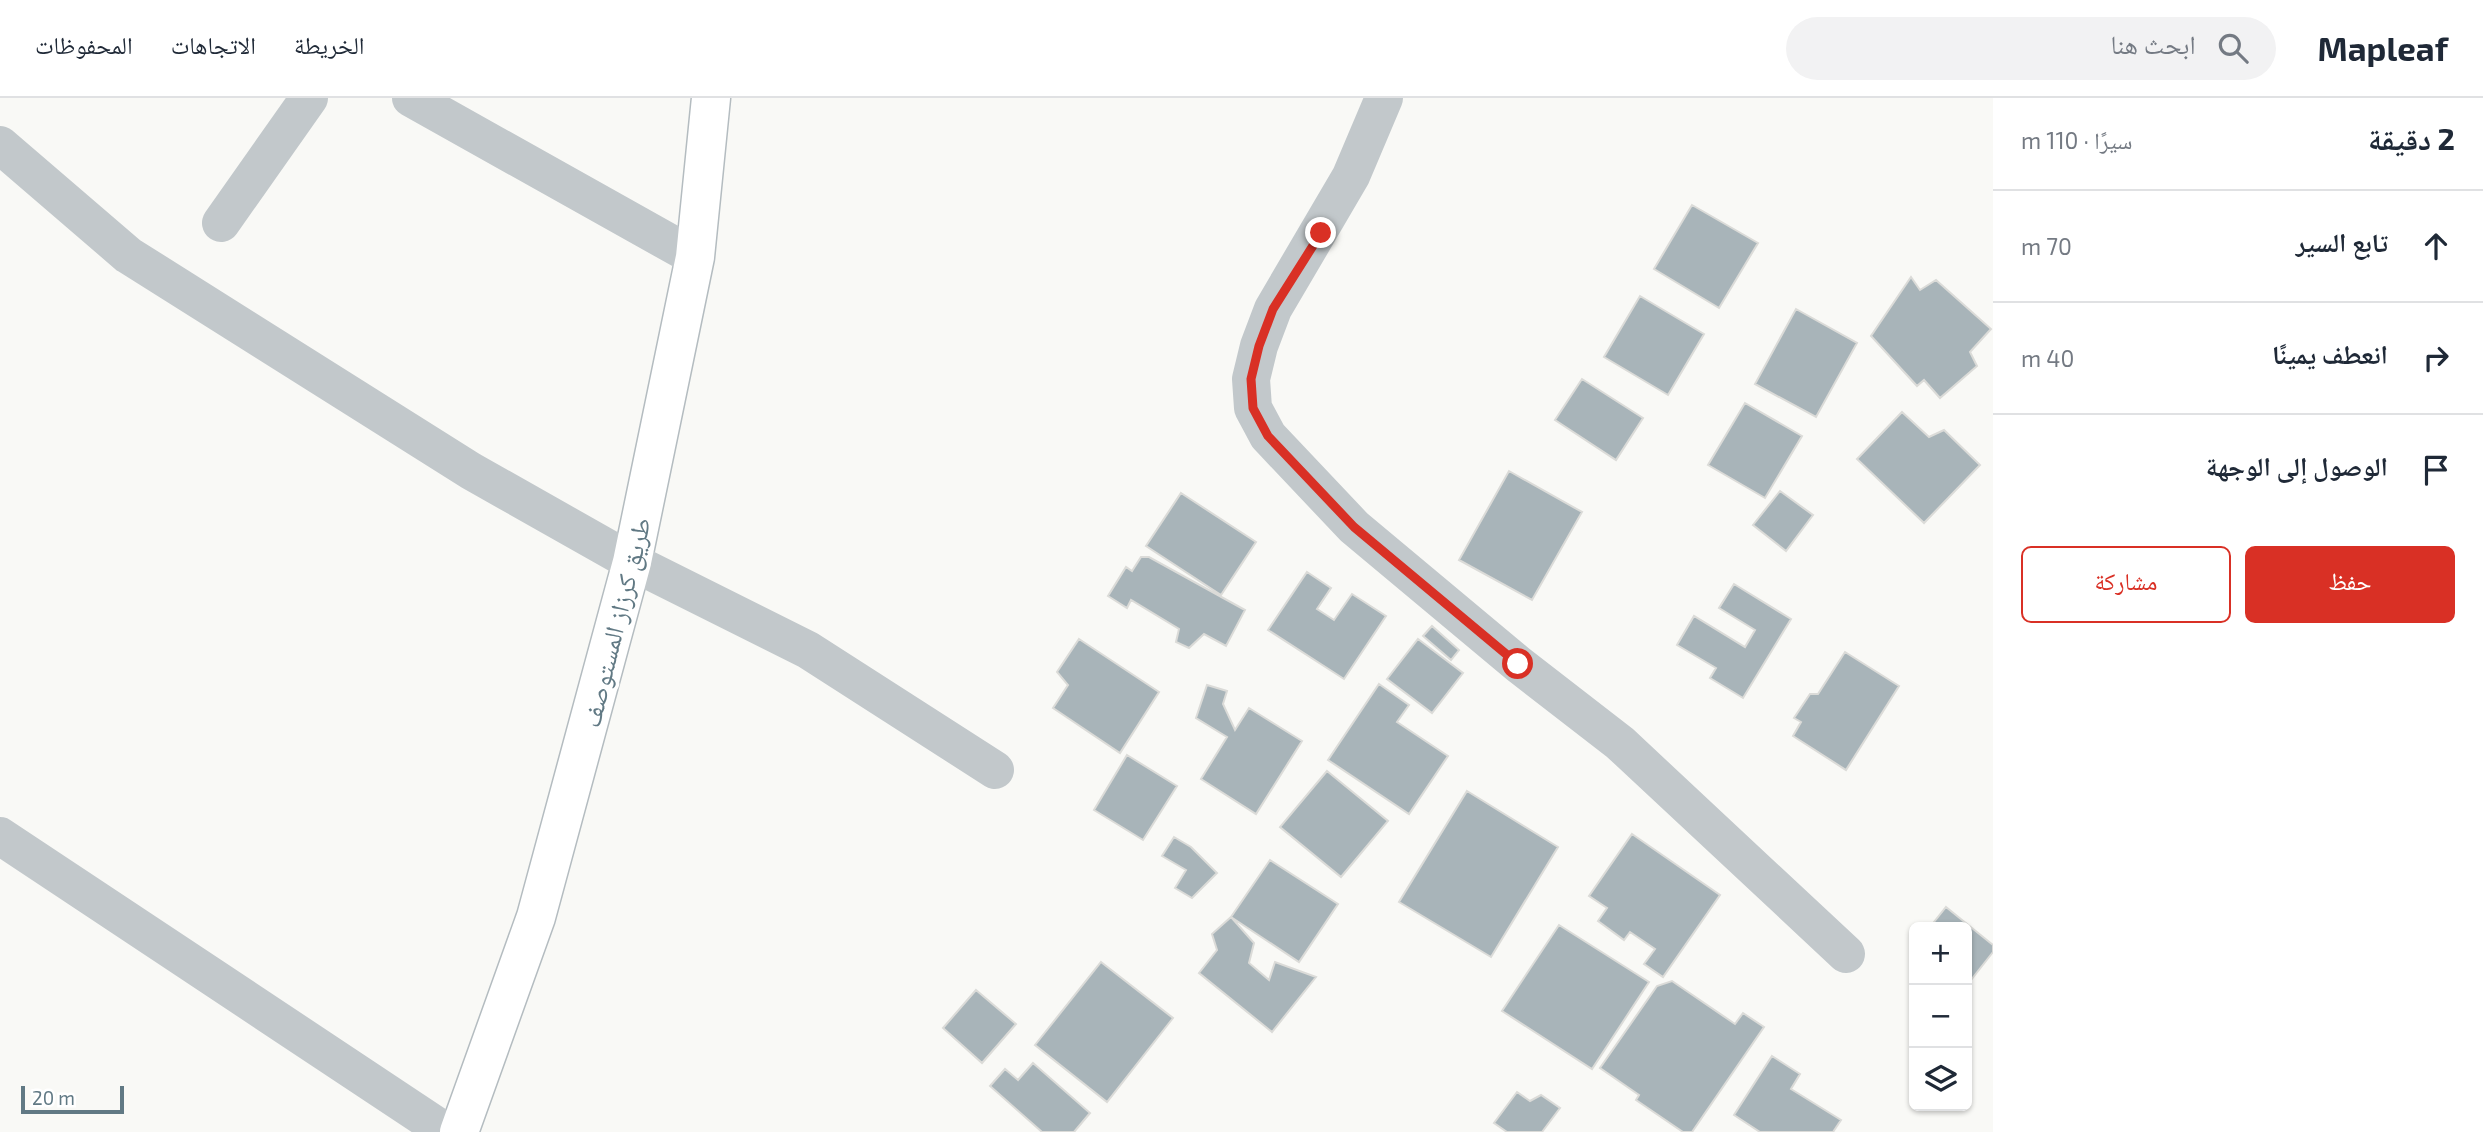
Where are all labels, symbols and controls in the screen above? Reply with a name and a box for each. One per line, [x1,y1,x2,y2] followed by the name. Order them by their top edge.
[1786,17,2276,80] search box
[2111,28,2196,59] text: ابحث هنا
[2318,28,2448,68] text: Mapleaf
[2214,29,2252,67] icon: search
[35,30,133,59] text: المحفوظات
[171,30,256,59] text: الاتجاهات
[294,30,365,59] text: الخريطة
[2368,120,2455,156] text: 2 دقيقة
[2021,126,2132,154] text: سيرًا · 110 m
[1305,217,1336,248] route end
[2296,226,2388,257] text: تابع السير
[2417,227,2455,265] icon: ahead
[2021,232,2072,260] text: 70 m
[2272,338,2388,369] text: انعطف يمينًا
[2417,339,2455,377] icon: right
[2021,344,2074,372] text: 40 m
[2206,450,2388,481] text: الوصول إلى الوجهة
[2417,451,2455,489] icon: arrive
[574,514,658,731] street label: طريق كرزاز المستوصف
[2021,546,2231,623] button: مشاركة
[2245,546,2455,623] button: حفظ
[1502,648,1533,679] route start
[1909,922,1972,1111] map controls
[1909,922,1972,985] button: +
[1909,985,1972,1048] button: −
[1909,1048,1972,1111] button: layers
[21,1083,124,1115] scale bar
[32,1086,75,1109] text: 20 m

